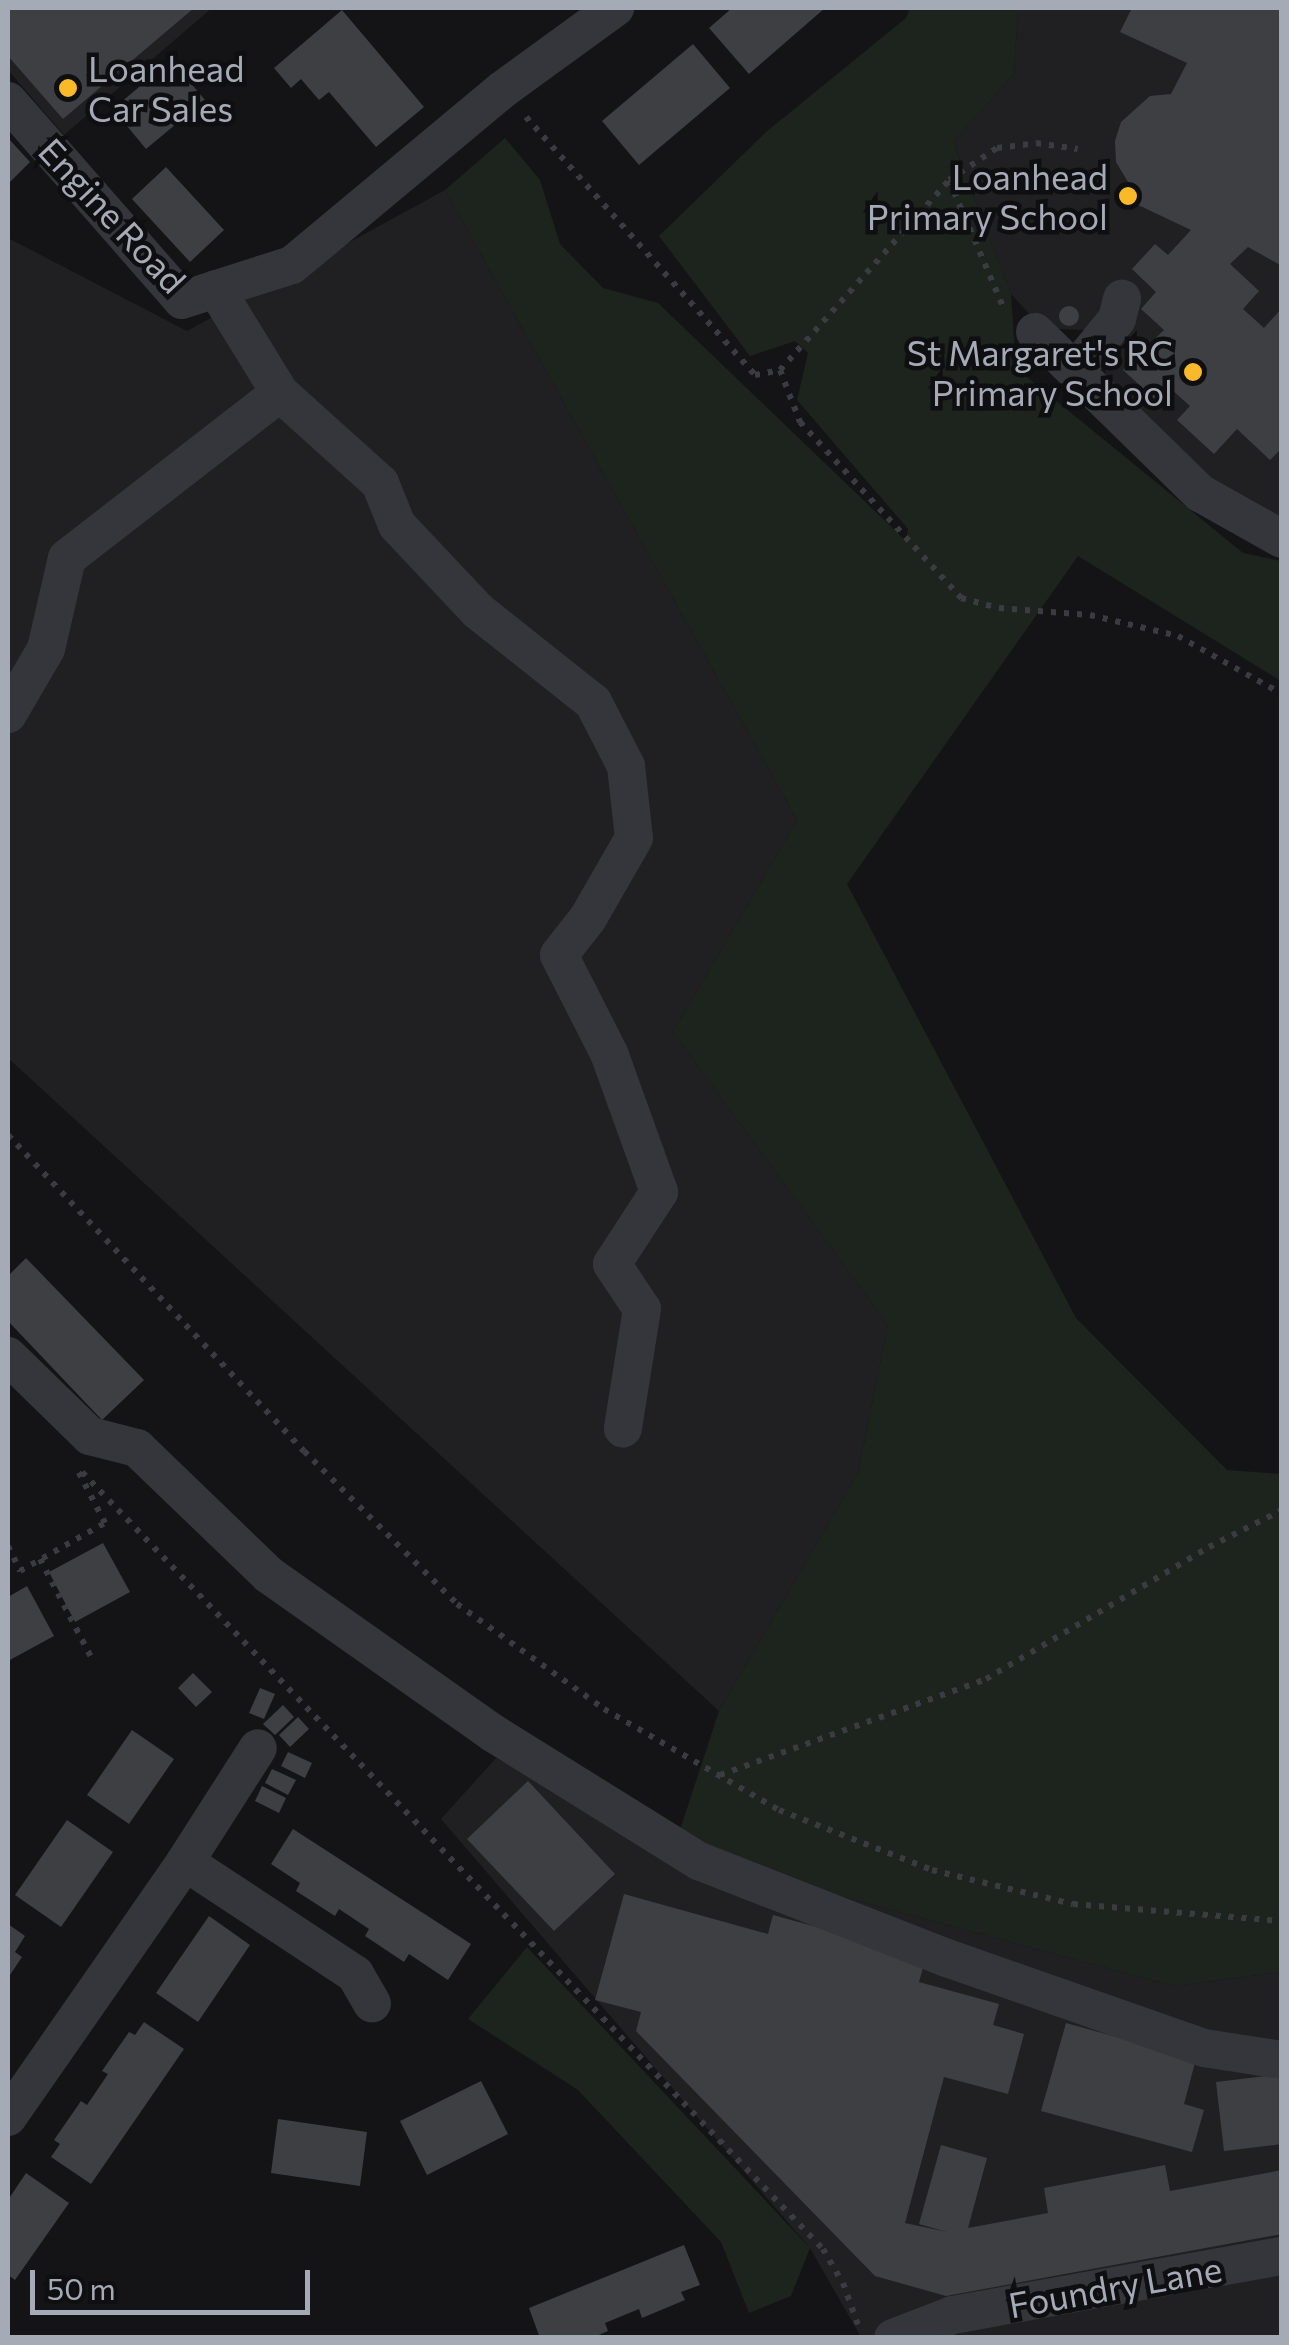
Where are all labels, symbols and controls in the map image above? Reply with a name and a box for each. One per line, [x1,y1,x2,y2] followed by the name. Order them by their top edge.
[88,47,244,129] place label: Loanhead Car Sales
[57,77,79,99] marker: Loanhead Car Sales
[31,129,195,301] street label: Engine Road
[867,155,1108,237] place label: Loanhead Primary School
[1117,185,1139,207] marker: Loanhead Primary School
[907,331,1173,413] place label: St Margaret's RC Primary School
[1182,361,1204,383] marker: St Margaret's RC Primary School
[1005,2247,1225,2325] street label: Foundry Lane
[35,2250,315,2312] scale bar
[47,2269,116,2306] text: 50 m

